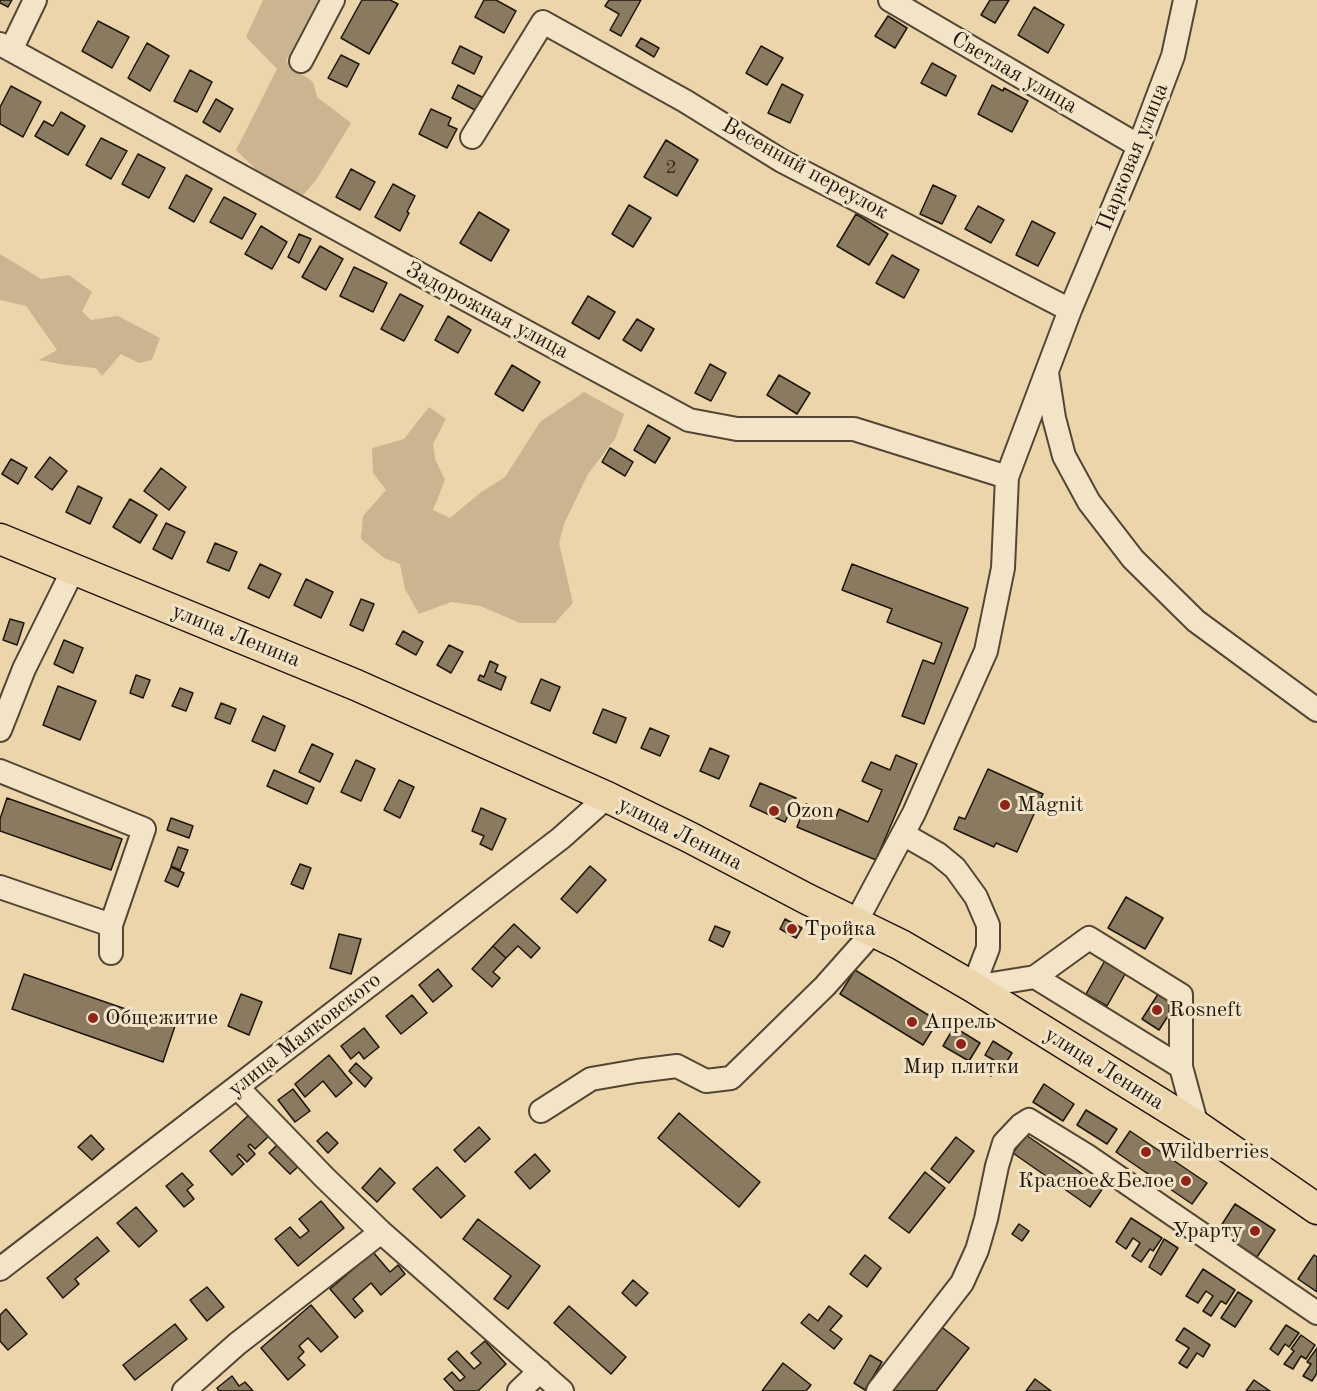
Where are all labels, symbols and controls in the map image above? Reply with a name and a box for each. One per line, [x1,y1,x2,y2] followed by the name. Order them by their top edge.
[946,26,1082,120] street label: Светлая улица
[1091,79,1175,235] street label: Парковая улица
[717,112,893,226] street label: Весенний переулок
[665,156,677,180] house number: 2
[401,257,573,365] street label: Задорожная улица
[168,598,304,674] street label: улица Ленина
[613,791,747,877] street label: улица Ленина
[1017,792,1084,818] place label: Magnit
[786,798,834,824] place label: Ozon
[998,798,1012,812] marker: Magnit
[767,804,781,818] marker: Ozon
[804,916,876,942] place label: Тройка
[785,922,799,936] marker: Тройка
[223,967,387,1103] street label: улица Маяковского
[1169,997,1242,1023] place label: Rosneft
[1150,1003,1164,1017] marker: Rosneft
[105,1005,218,1031] place label: Общежитие
[924,1009,996,1035] place label: Апрель
[86,1011,100,1025] marker: Общежитие
[905,1015,919,1029] marker: Апрель
[1039,1022,1169,1116] street label: улица Ленина
[954,1037,968,1051] marker: Мир плитки
[903,1054,1019,1080] place label: Мир плитки
[1158,1139,1269,1165] place label: Wildberries
[1139,1145,1153,1159] marker: Wildberries
[1018,1168,1174,1194] place label: Красное&Белое
[1179,1174,1193,1188] marker: Красное&Белое
[1172,1218,1243,1244] place label: Урарту
[1248,1224,1262,1238] marker: Урарту

